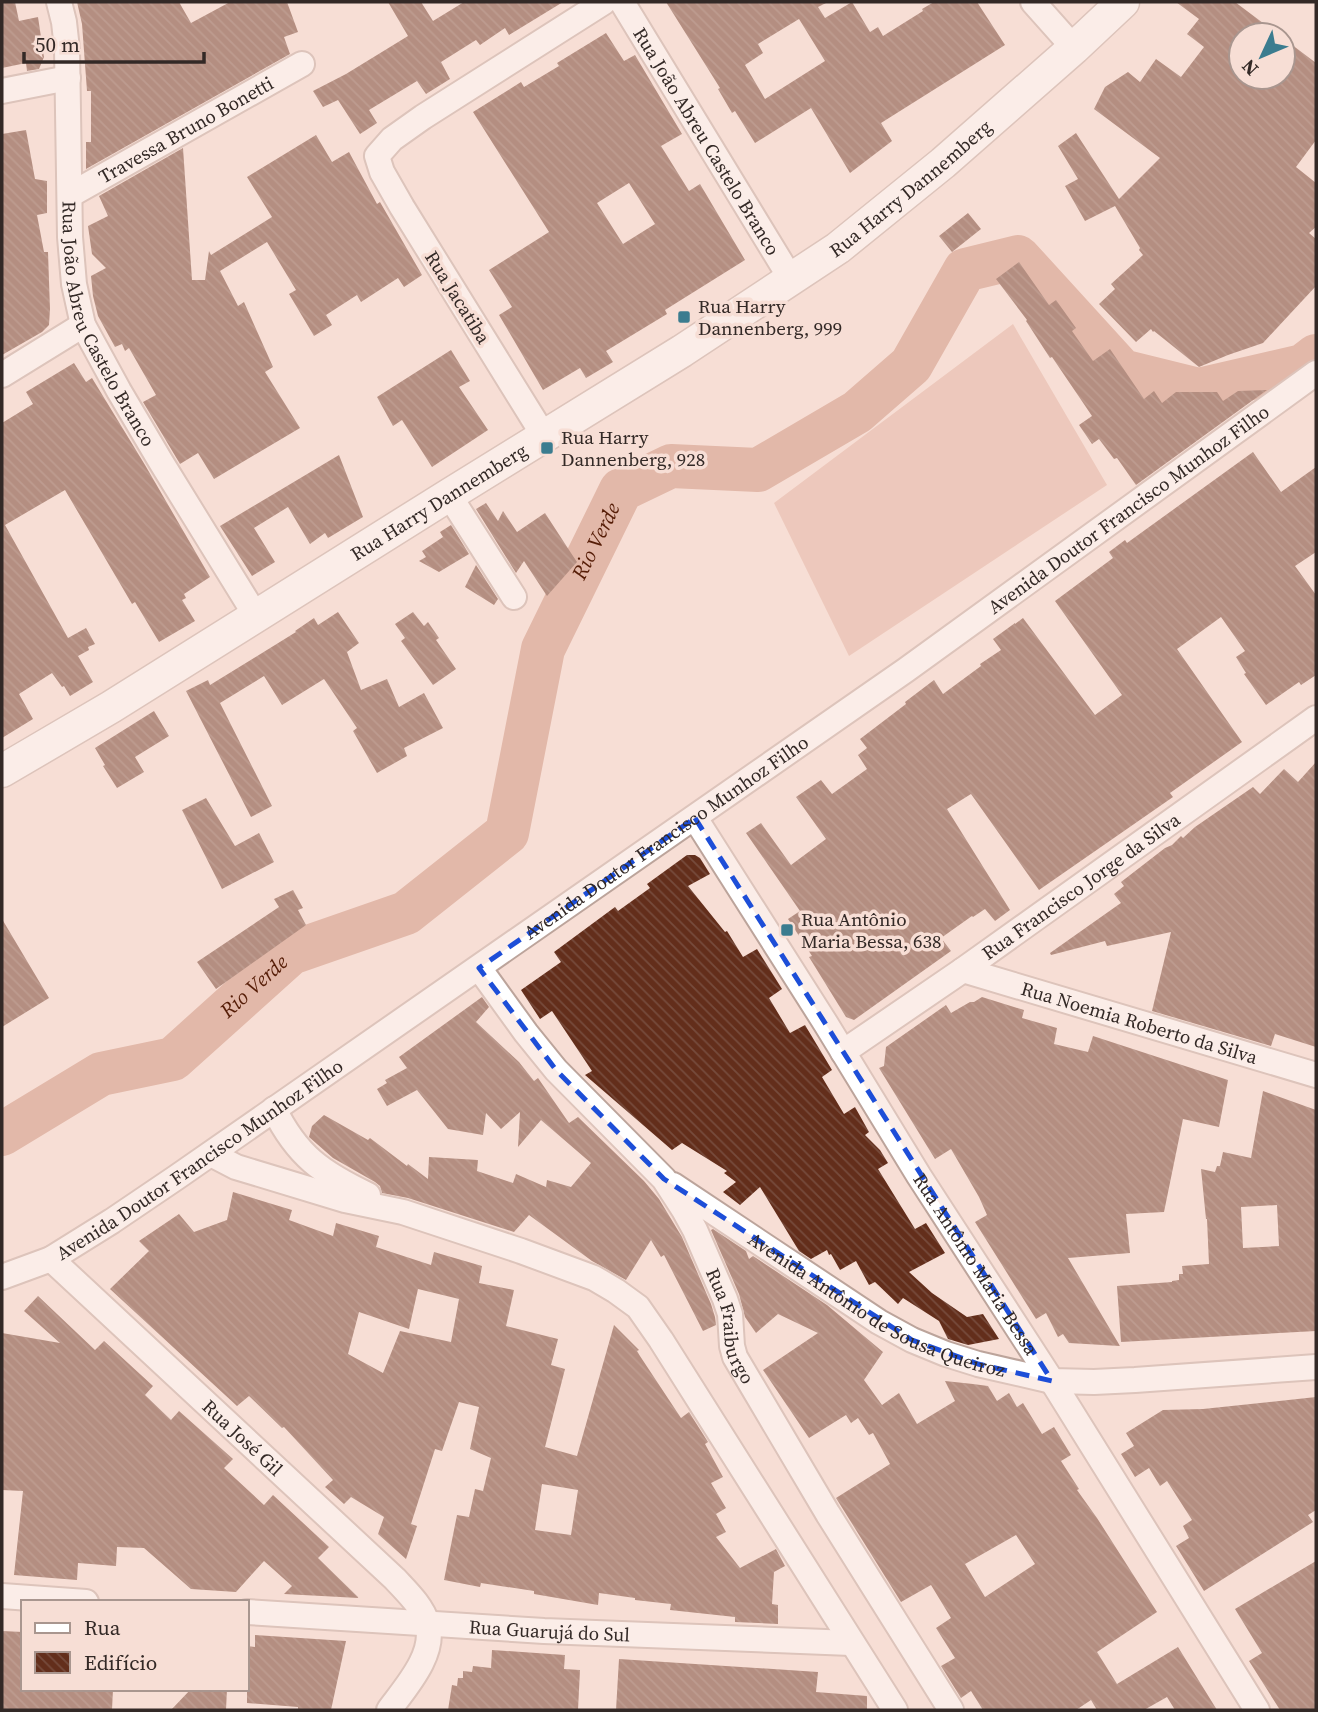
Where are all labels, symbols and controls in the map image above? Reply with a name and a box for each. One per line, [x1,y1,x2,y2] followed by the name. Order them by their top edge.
[24,21,205,65] scale bar
[1227,21,1297,91] north arrow
[627,22,786,260] street label: Rua João Abreu Castelo Branco
[35,30,80,59] text: 50 m
[1236,54,1264,82] text: N
[94,70,278,189] street label: Travessa Bruno Bonetti
[824,113,997,263] street label: Rua Harry Dannemberg
[56,201,162,451] street label: Rua João Abreu Castelo Branco
[419,246,497,349] street label: Rua Jacatiba
[698,293,842,341] place label: Rua Harry Dannenberg, 999
[676,309,692,325] marker: Rua Harry Dannenberg, 999
[982,398,1274,620] street label: Avenida Doutor Francisco Munhoz Filho
[561,424,705,472] place label: Rua Harry Dannenberg, 928
[345,437,532,567] street label: Rua Harry Dannemberg
[539,440,555,456] marker: Rua Harry Dannenberg, 928
[564,497,627,585] water label: Rio Verde
[518,729,813,945] street label: Avenida Doutor Francisco Munhoz Filho
[976,806,1185,966] street label: Rua Francisco Jorge da Silva
[801,906,942,954] place label: Rua Antônio Maria Bessa, 638
[779,922,795,938] marker: Rua Antônio Maria Bessa, 638
[212,947,294,1025] water label: Rio Verde
[1018,975,1261,1070] street label: Rua Noemia Roberto da Silva
[51,1053,348,1266] street label: Avenida Doutor Francisco Munhoz Filho
[907,1168,1045,1360] street label: Rua Antônio Maria Bessa
[743,1226,1008,1383] street label: Avenida Antônio de Sousa Queiroz
[700,1264,761,1389] street label: Rua Fraiburgo
[197,1393,289,1482] street label: Rua José Gil
[21,1600,248,1691] legend
[84,1613,121,1642] text: Rua
[468,1613,631,1647] street label: Rua Guarujá do Sul
[84,1648,157,1677] text: Edifício

